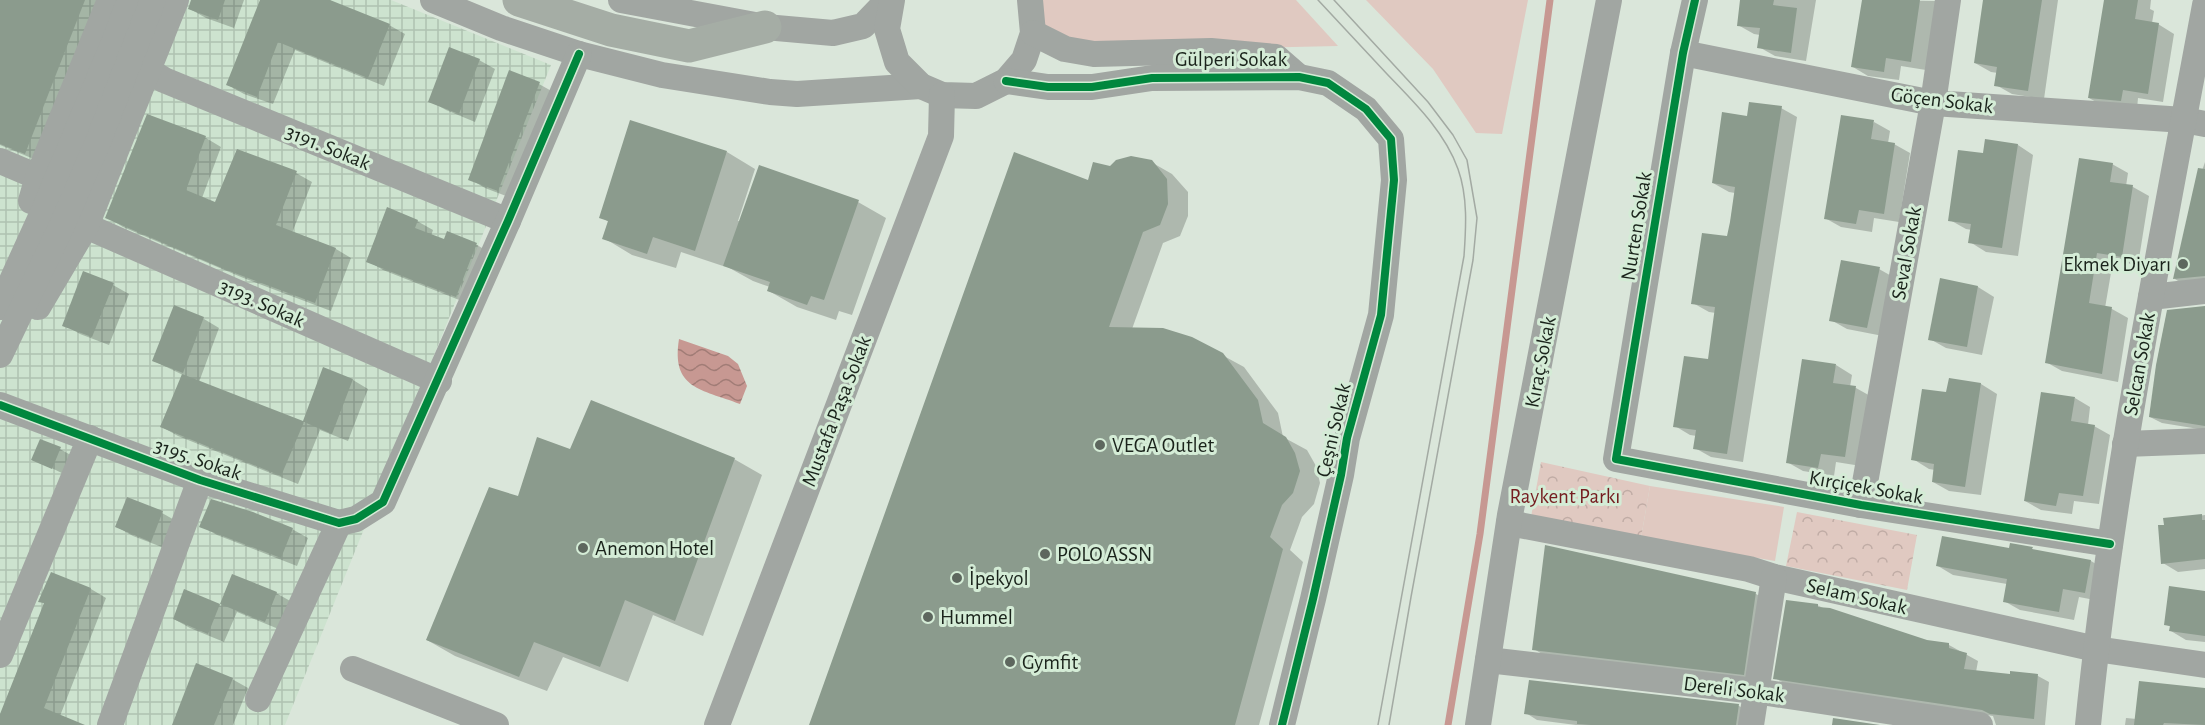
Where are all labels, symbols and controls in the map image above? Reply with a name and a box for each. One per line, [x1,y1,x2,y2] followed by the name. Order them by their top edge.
[1175,49,1287,70] street label: Gülperi Sokak
[1890,84,1995,117] street label: Göçen Sokak
[282,121,374,174] street label: 3191. Sokak
[1618,170,1656,282] street label: Nurten Sokak
[1888,204,1925,301] street label: Seval Sokak
[2063,254,2171,275] place label: Ekmek Diyarı
[2176,257,2190,271] marker: Ekmek Diyarı
[216,275,308,332] street label: 3193. Sokak
[2120,311,2159,417] street label: Selcan Sokak
[1521,314,1560,410] street label: Kıraç Sokak
[798,333,875,489] street label: Mustafa Paşa Sokak
[1313,381,1355,479] street label: Çeşni Sokak
[151,435,245,484] street label: 3195. Sokak
[1112,435,1214,456] place label: VEGA Outlet
[1093,438,1107,452] marker: VEGA Outlet
[1807,467,1925,508] street label: Kırçiçek Sokak
[1510,486,1620,507] park label: Raykent Parkı
[595,538,714,559] place label: Anemon Hotel
[576,541,590,555] marker: Anemon Hotel
[1057,544,1152,565] place label: POLO ASSN
[1038,547,1052,561] marker: POLO ASSN
[969,567,1029,589] place label: İpekyol
[950,571,964,585] marker: İpekyol
[1805,575,1910,618] street label: Selam Sokak
[940,607,1013,628] place label: Hummel
[921,610,935,624] marker: Hummel
[1022,652,1078,673] place label: Gymfit
[1003,655,1017,669] marker: Gymfit
[1682,673,1786,706] street label: Dereli Sokak

